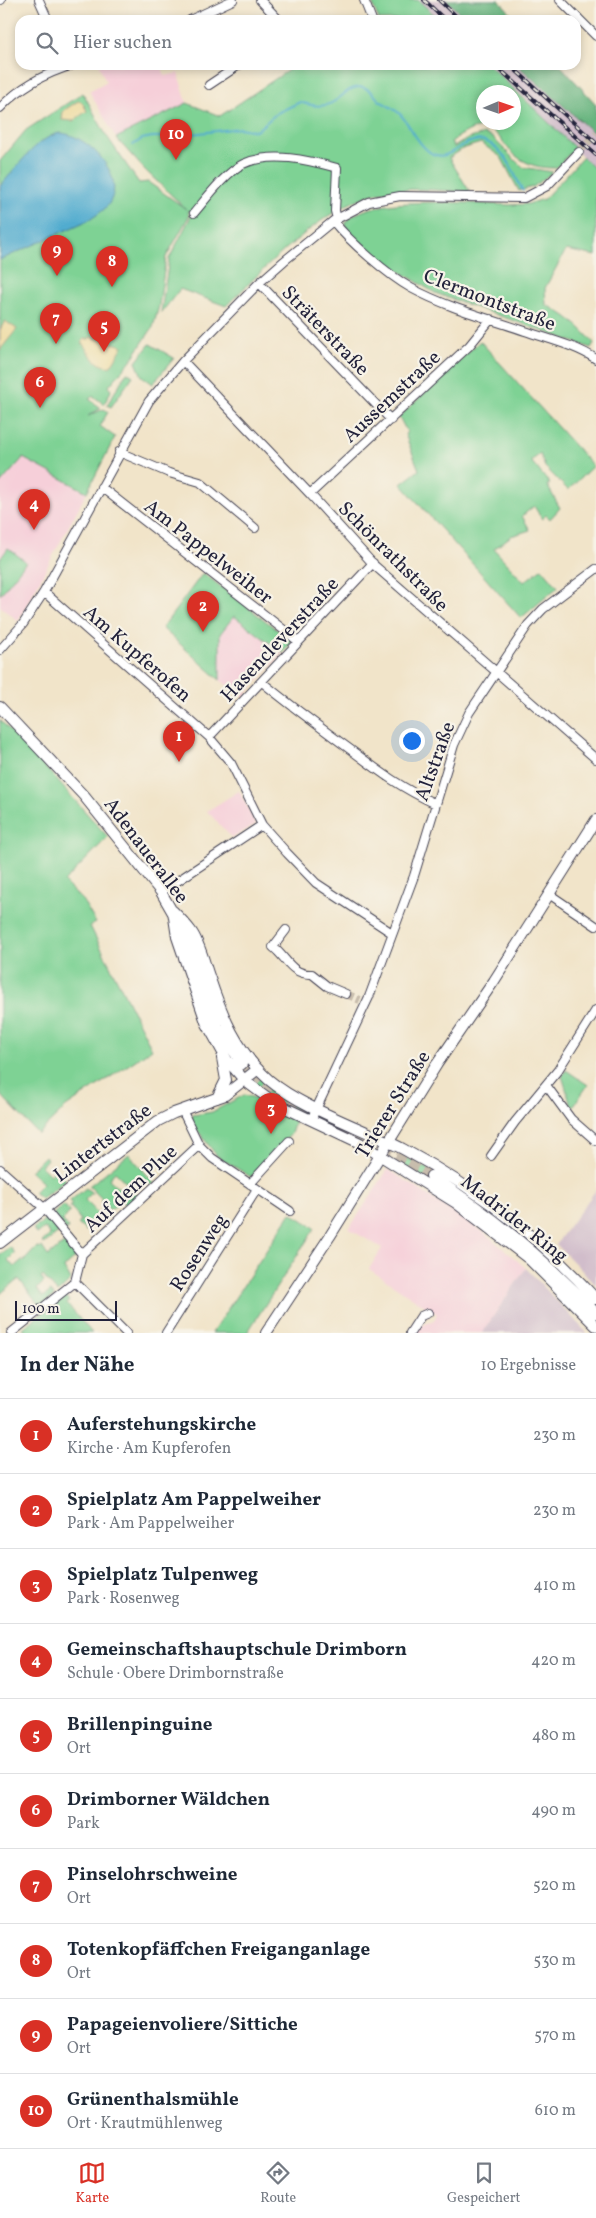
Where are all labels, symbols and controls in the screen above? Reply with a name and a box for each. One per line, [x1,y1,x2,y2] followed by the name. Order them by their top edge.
[15,15,581,70] search box
[33,29,61,57] icon: search
[73,30,172,56] text: Hier suchen
[476,85,521,130] north arrow
[160,119,192,160] pin: 10
[41,235,73,276] pin: 9
[96,246,128,287] pin: 8
[419,263,559,339] street label: Clermontstraße
[274,280,375,383] street label: Sträterstraße
[40,303,72,344] pin: 7
[88,311,120,352] pin: 5
[337,345,447,450] street label: Aussemstraße
[24,367,56,408] pin: 6
[18,489,50,530] pin: 4
[138,493,278,612] street label: Am Pappelweiher
[331,496,454,619] street label: Schönrathstraße
[215,571,346,709] street label: Hasencleverstraße
[187,591,219,632] pin: 2
[76,599,197,710] street label: Am Kupferofen
[409,718,463,805] street label: Altstraße
[163,721,195,762] pin: 1
[399,728,425,754] your location
[96,792,195,910] street label: Adenauerallee
[349,1046,438,1165] street label: Trierer Straße
[255,1093,287,1134] pin: 3
[48,1097,158,1190] street label: Lintertstraße
[78,1139,184,1240] street label: Auf dem Plue
[454,1169,573,1270] street label: Madrider Ring
[164,1209,235,1298] street label: Rosenweg
[15,1298,118,1321] scale bar
[22,1300,60,1319] text: 100 m
[20,1351,135,1380] text: In der Nähe
[480,1355,576,1377] text: 10 Ergebnisse
[67,1412,256,1438] text: Auferstehungskirche
[33,1425,39,1447] text: 1
[533,1425,576,1447] text: 230 m
[67,1438,231,1460] text: Kirche · Am Kupferofen
[67,1487,321,1513] text: Spielplatz Am Pappelweiher
[32,1500,40,1522] text: 2
[533,1500,576,1522] text: 230 m
[67,1513,234,1535] text: Park · Am Pappelweiher
[67,1562,258,1588] text: Spielplatz Tulpenweg
[32,1575,40,1597] text: 3
[533,1575,576,1597] text: 410 m
[67,1588,180,1610] text: Park · Rosenweg
[67,1637,407,1663] text: Gemeinschaftshauptschule Drimborn
[31,1650,41,1672] text: 4
[531,1650,576,1672] text: 420 m
[67,1663,284,1685] text: Schule · Obere Drimbornstraße
[67,1712,212,1738] text: Brillenpinguine
[32,1725,40,1747] text: 5
[532,1725,576,1747] text: 480 m
[67,1738,91,1760] text: Ort
[67,1787,270,1813] text: Drimborner Wäldchen
[32,1800,40,1822] text: 6
[531,1800,576,1822] text: 490 m
[67,1813,100,1835] text: Park
[67,1862,237,1888] text: Pinselohrschweine
[32,1875,40,1897] text: 7
[533,1875,576,1897] text: 520 m
[67,1888,91,1910] text: Ort
[67,1937,370,1963] text: Totenkopfäffchen Freiganganlage
[32,1950,40,1972] text: 8
[533,1950,576,1972] text: 530 m
[67,1963,91,1985] text: Ort
[67,2012,298,2038] text: Papageienvoliere/Sittiche
[32,2025,40,2047] text: 9
[534,2025,576,2047] text: 570 m
[67,2038,91,2060] text: Ort
[67,2087,239,2113] text: Grünenthalsmühle
[28,2100,44,2122] text: 10
[535,2100,576,2122] text: 610 m
[67,2113,223,2135] text: Ort · Krautmühlenweg
[75,2159,109,2208] tab: Karte
[260,2159,296,2208] tab: Route
[447,2159,521,2208] tab: Gespeichert

